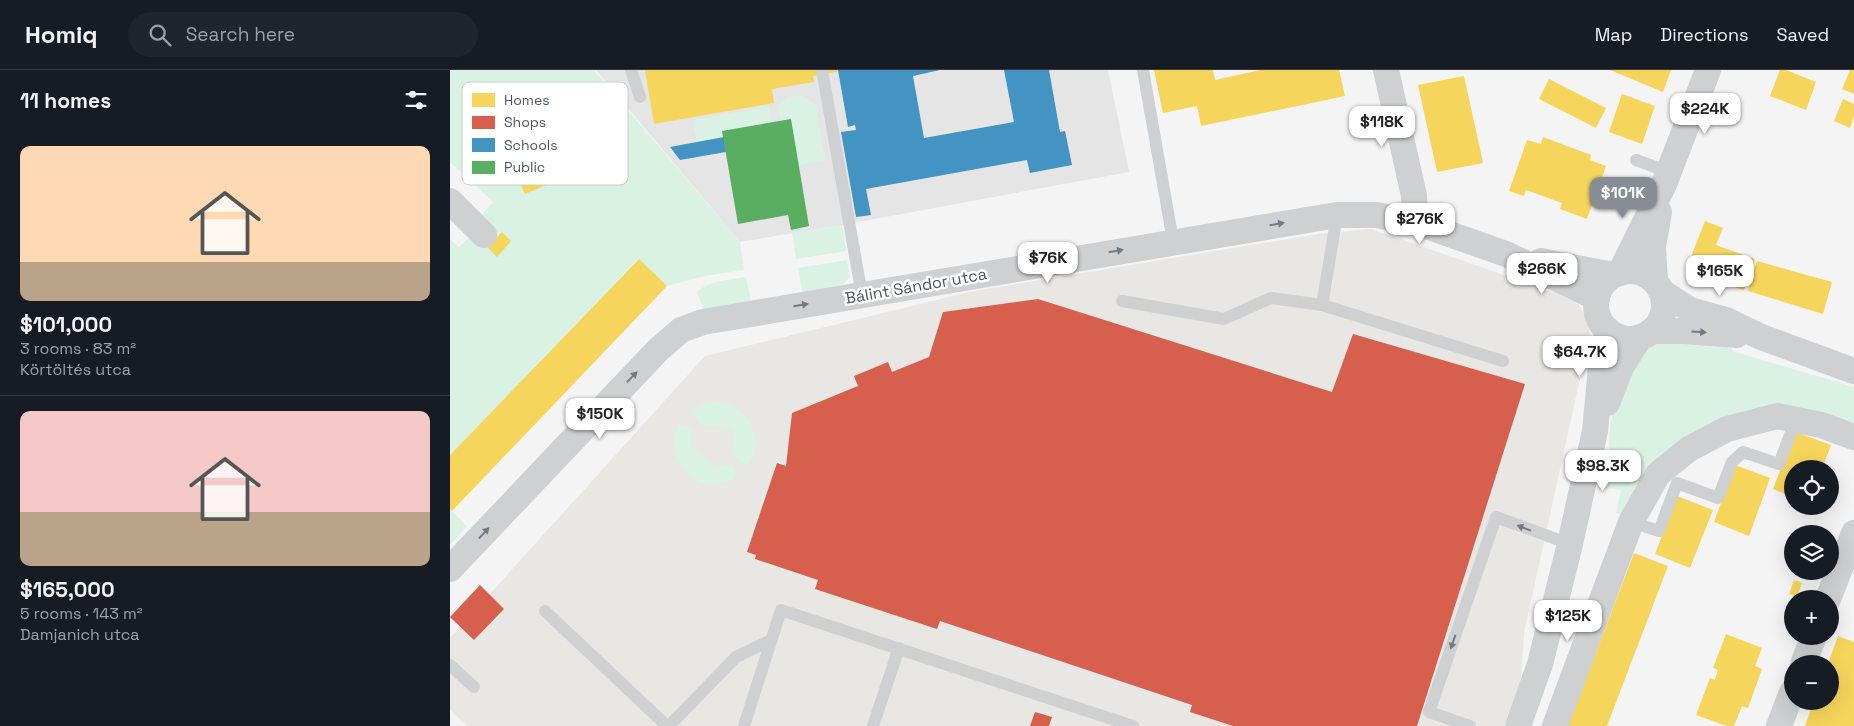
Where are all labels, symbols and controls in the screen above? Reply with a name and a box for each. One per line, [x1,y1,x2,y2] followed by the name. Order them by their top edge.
[128,12,478,57] search box
[25,19,98,50] text: Homiq
[146,21,174,49] icon: search
[186,22,295,47] text: Search here
[1595,23,1632,46] text: Map
[1660,23,1749,46] text: Directions
[1777,23,1829,46] text: Saved
[462,82,628,185] legend
[402,86,430,114] icon: filters
[20,87,111,114] text: 11 homes
[504,91,550,109] text: Homes
[1670,92,1740,135] pin: $224K
[1681,98,1729,119] text: $224K
[1347,106,1417,148] pin: $118K
[1360,111,1404,132] text: $118K
[504,113,546,131] text: Shops
[504,136,558,154] text: Schools
[504,158,545,176] text: Public
[1588,176,1658,219] pin: $101K
[180,178,270,268] icon: home
[1601,182,1645,203] text: $101K
[1385,202,1455,245] pin: $276K
[1396,208,1444,229] text: $276K
[1269,219,1285,227] one-way arrow
[1018,242,1078,284] pin: $76K
[1029,247,1067,268] text: $76K
[1109,247,1125,255] one-way arrow
[1507,252,1577,295] pin: $266K
[1685,254,1755,297] pin: $165K
[1518,258,1567,279] text: $266K
[1697,260,1743,281] text: $165K
[844,263,988,309] street label: Bálint Sándor utca
[793,301,809,309] one-way arrow
[20,311,112,338] text: $101,000
[1692,329,1708,337] one-way arrow
[1539,336,1621,378] pin: $64.7K
[20,338,136,359] text: 3 rooms · 83 m²
[1554,341,1606,362] text: $64.7K
[20,359,131,380] text: Körtöltés utca
[626,372,638,384] one-way arrow
[565,398,635,440] pin: $150K
[577,403,623,424] text: $150K
[180,444,270,534] icon: home
[1562,450,1644,492] pin: $98.3K
[1576,455,1630,476] text: $98.3K
[1784,460,1839,710] map controls
[1784,460,1839,515] button: locate
[1517,524,1532,531] one-way arrow
[1784,525,1839,580] button: layers
[477,527,489,539] one-way arrow
[20,576,115,603] text: $165,000
[1784,590,1839,645] button: +
[1533,600,1603,642] pin: $125K
[20,603,143,624] text: 5 rooms · 143 m²
[1545,605,1591,626] text: $125K
[20,624,140,645] text: Damjanich utca
[1449,635,1457,650] one-way arrow
[1784,655,1839,710] button: −

